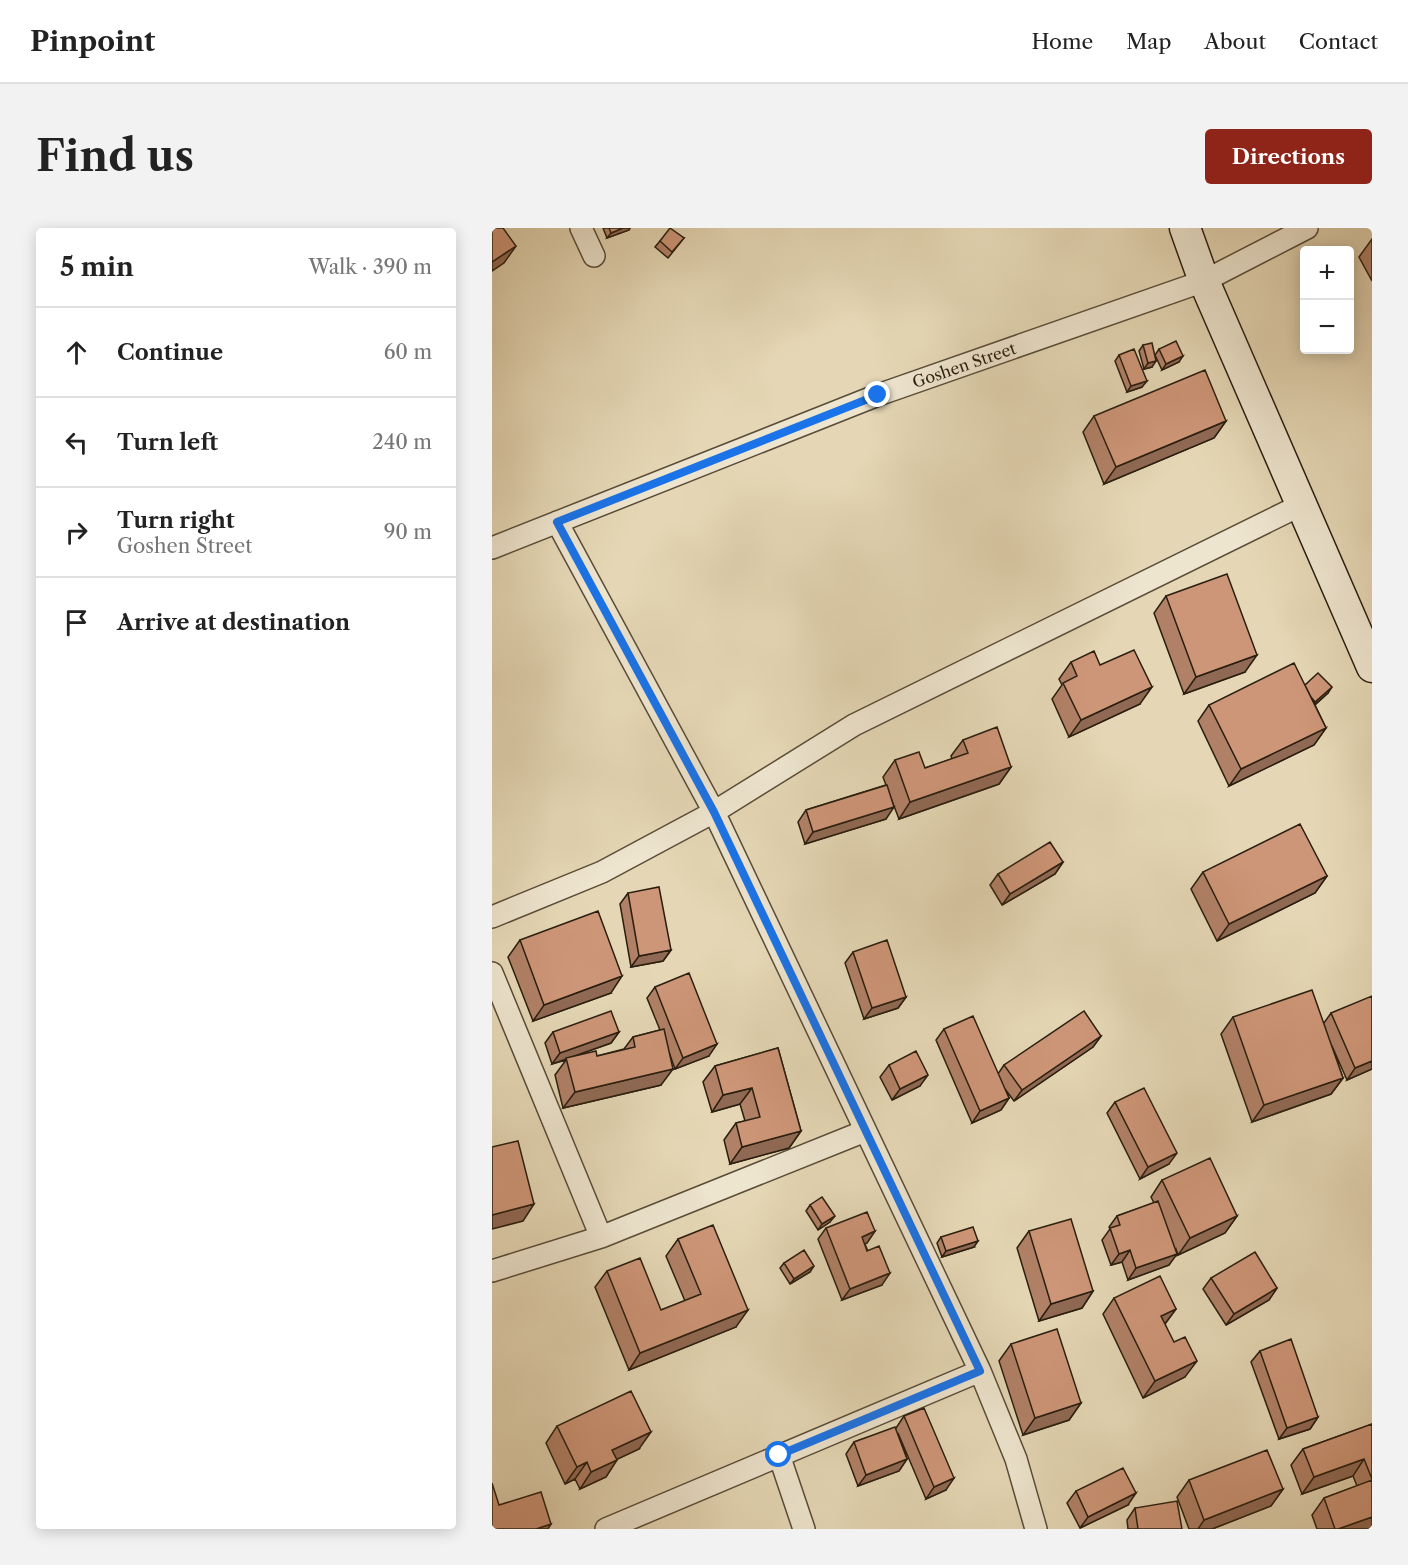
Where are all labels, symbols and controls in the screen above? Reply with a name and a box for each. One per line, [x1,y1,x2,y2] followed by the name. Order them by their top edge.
[30,24,155,58] text: Pinpoint
[1032,29,1093,54] text: Home
[1126,29,1171,54] text: Map
[1204,29,1266,54] text: About
[1299,29,1378,54] text: Contact
[1205,129,1372,184] button: Directions
[36,130,194,182] text: Find us
[1300,246,1354,354] map controls
[1300,246,1354,300] button: +
[60,251,134,283] text: 5 min
[309,255,432,279] text: Walk · 390 m
[1300,300,1354,354] button: −
[60,336,93,369] icon: ahead
[910,338,1019,392] street label: Goshen Street
[117,339,223,366] text: Continue
[384,340,432,364] text: 60 m
[864,381,890,407] route end
[60,426,93,459] icon: left
[117,429,218,456] text: Turn left
[372,430,432,454] text: 240 m
[117,507,235,534] text: Turn right
[60,516,93,549] icon: right
[384,520,432,544] text: 90 m
[117,534,252,558] text: Goshen Street
[60,606,93,639] icon: arrive
[117,609,350,636] text: Arrive at destination
[765,1441,791,1467] route start

